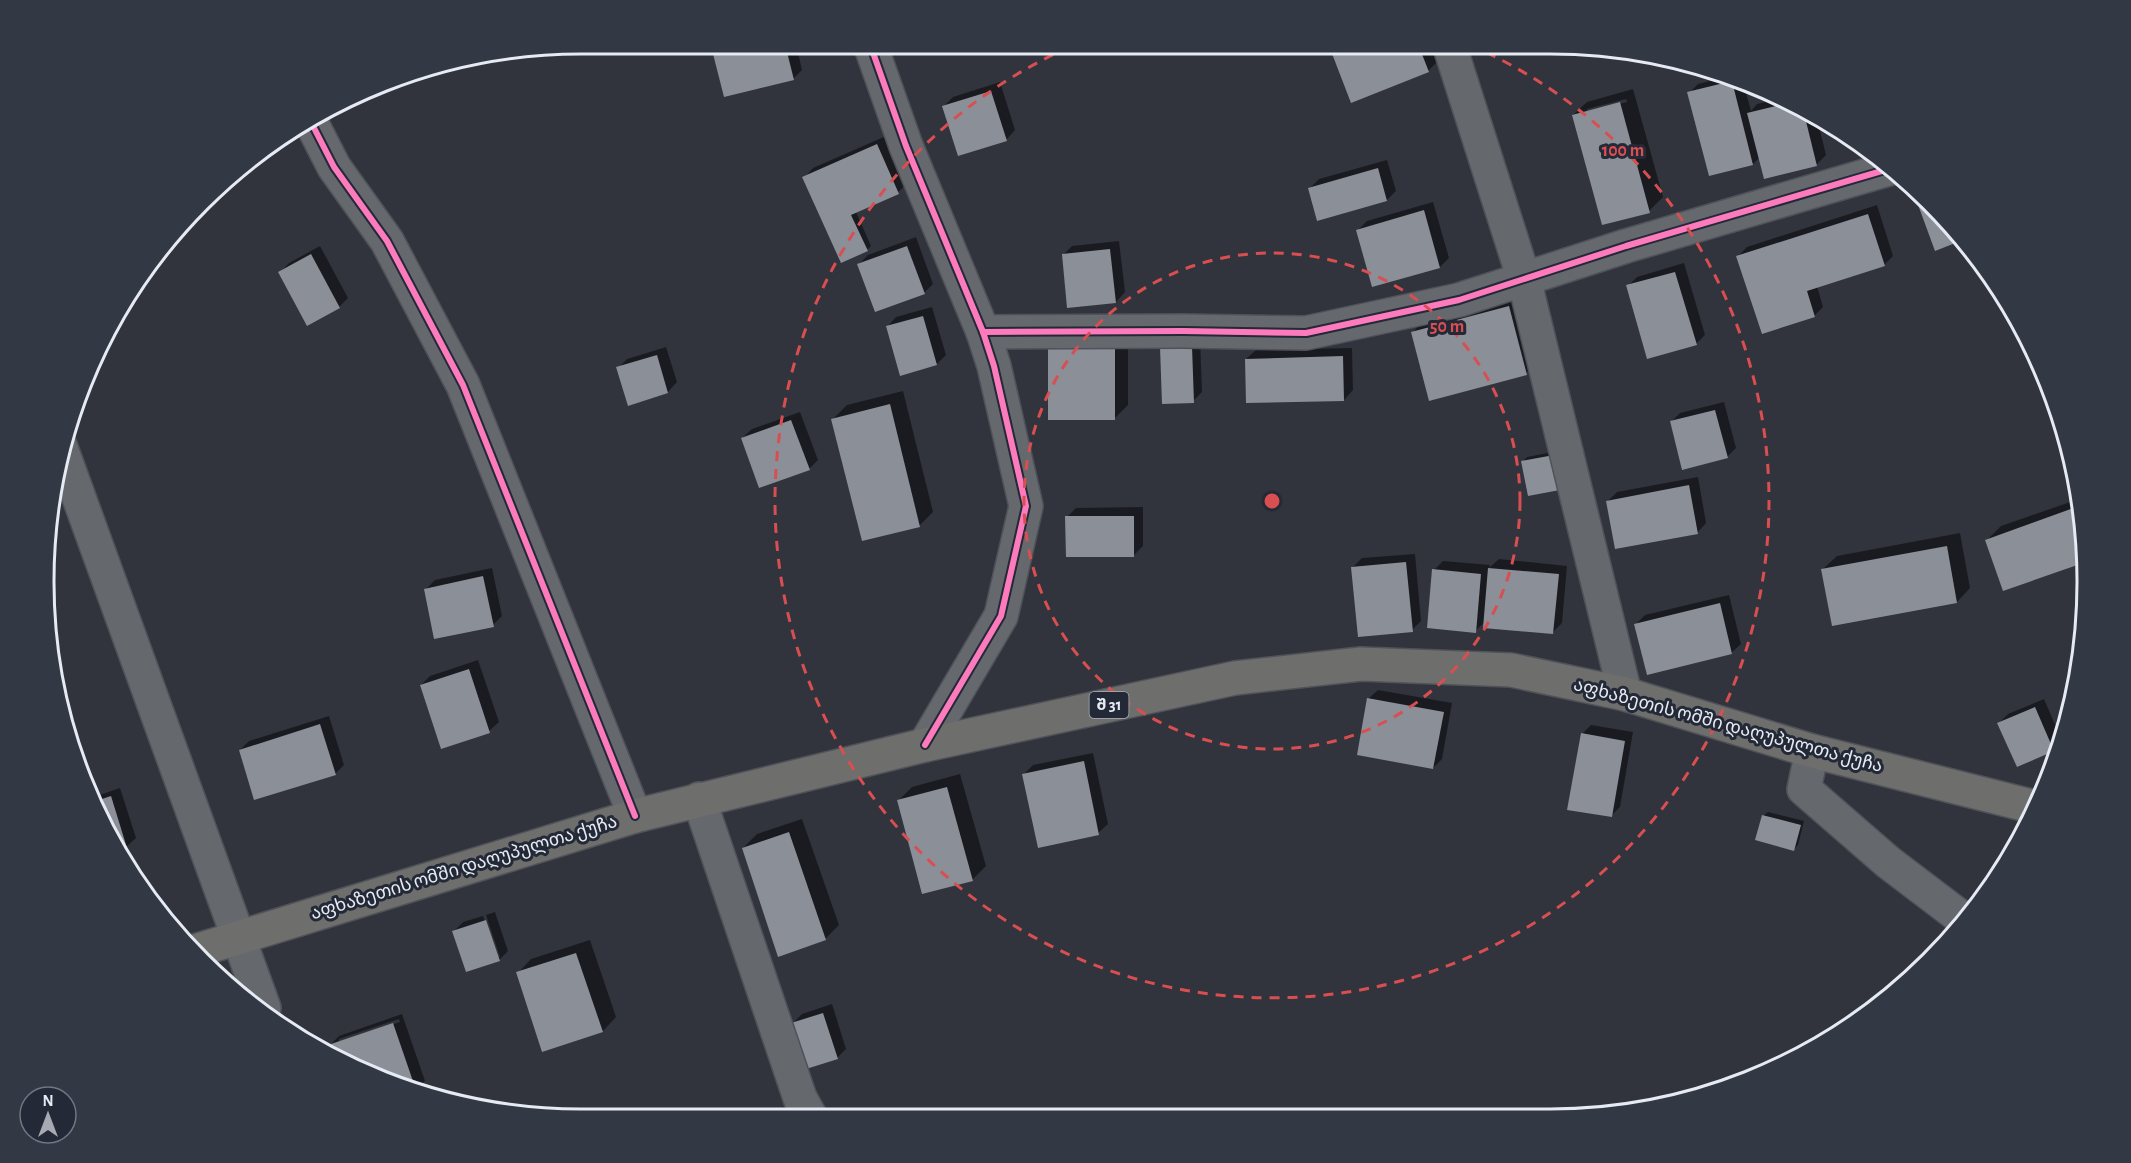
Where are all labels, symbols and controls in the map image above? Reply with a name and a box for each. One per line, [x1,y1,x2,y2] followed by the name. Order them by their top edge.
[1602,142,1644,160] text: 100 m
[1430,318,1464,336] text: 50 m
[1262,491,1282,511] centre of rings
[1571,676,1885,777] street label: აფხაზეთის ომში დაღუპულთა ქუჩა
[1090,692,1128,718] road number: შ 31
[309,813,620,924] street label: აფხაზეთის ომში დაღუპულთა ქუჩა
[18,1085,78,1145] north arrow
[42,1093,54,1109] text: N

